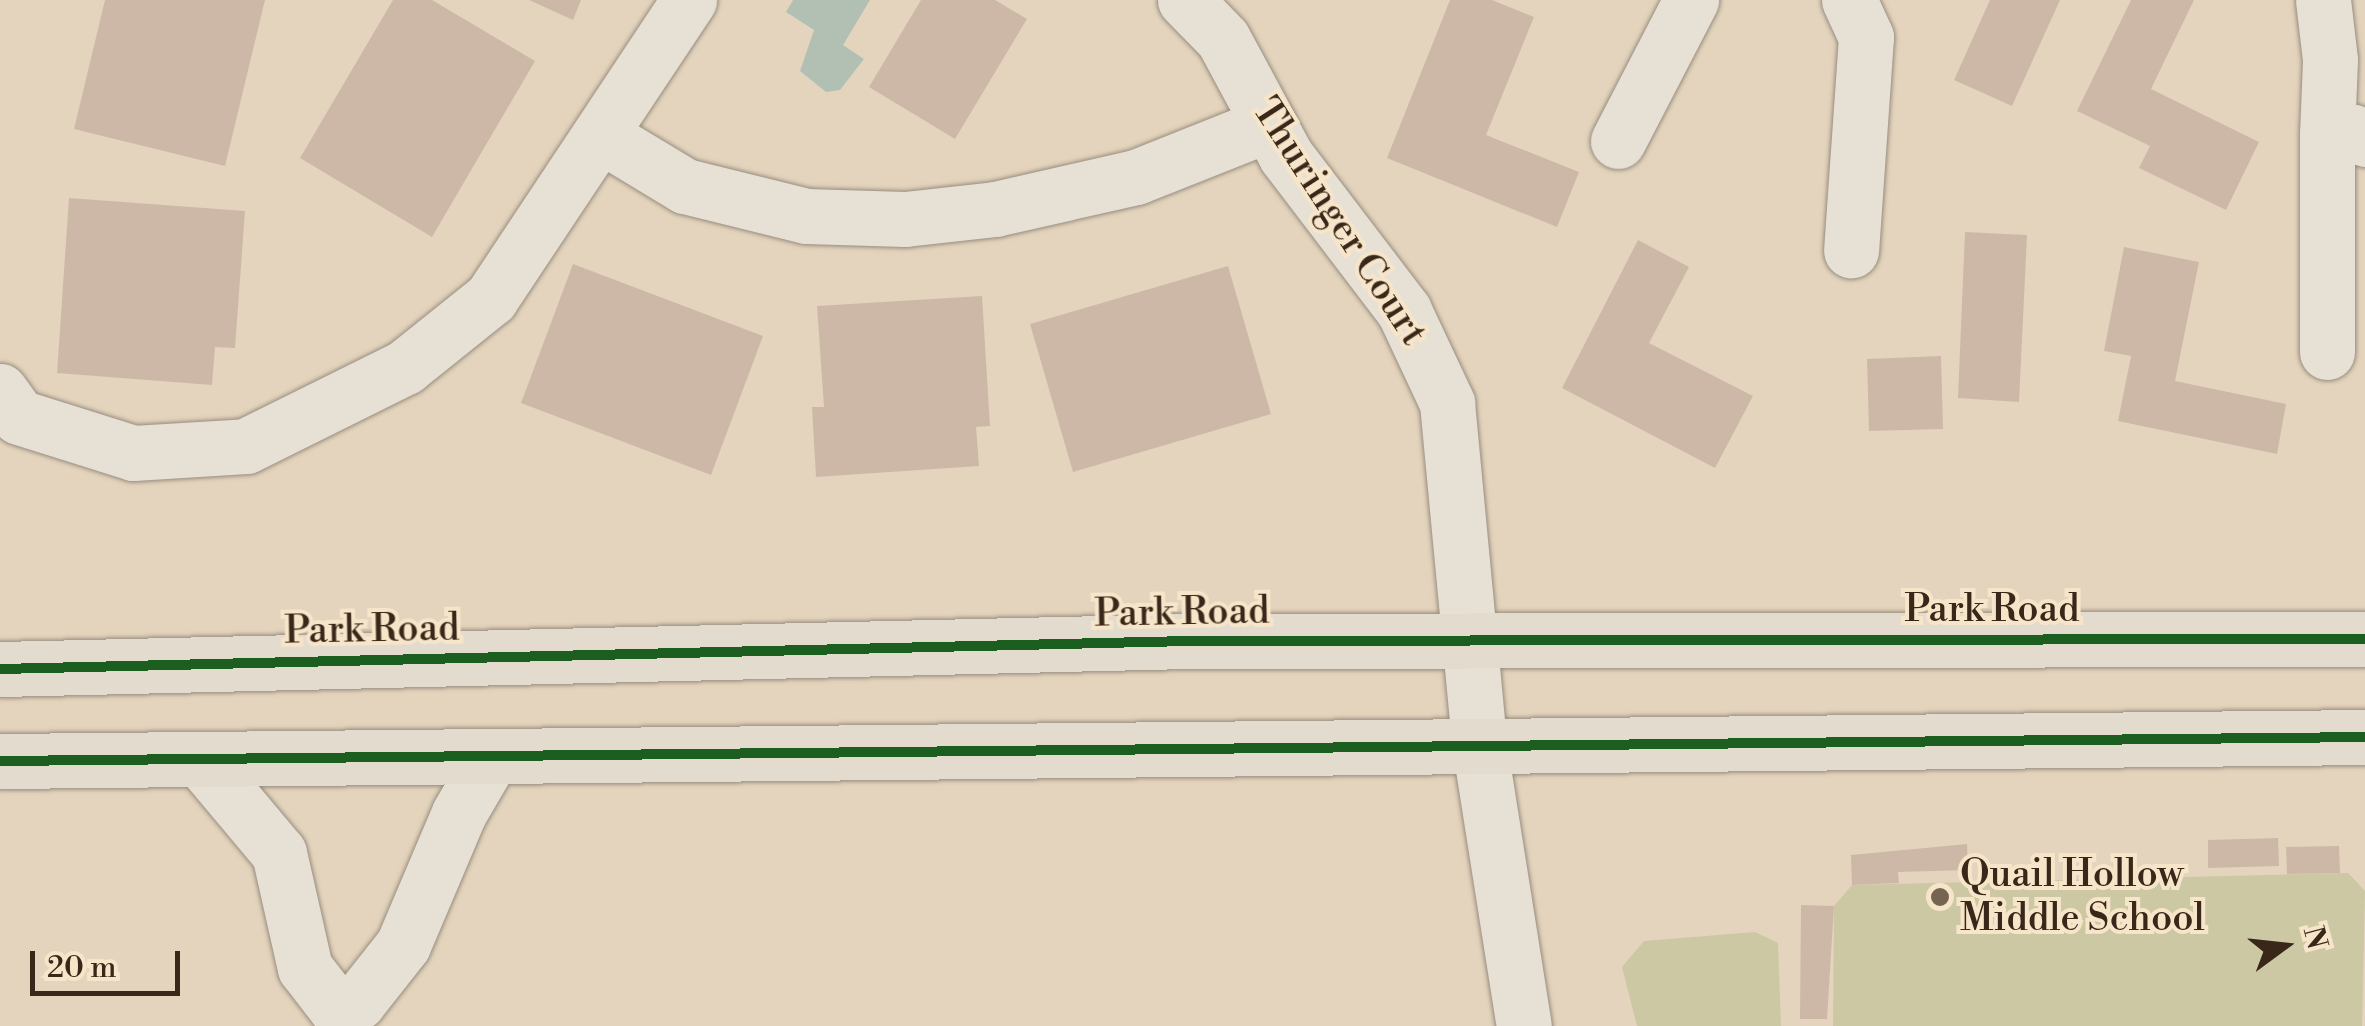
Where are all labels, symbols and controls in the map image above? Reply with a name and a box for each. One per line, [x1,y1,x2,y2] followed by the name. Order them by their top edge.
[1242,90,1436,354] street label: Thuringer Court
[1905,587,2079,633] street label: Park Road
[1094,589,1270,637] street label: Park Road
[284,606,460,654] street label: Park Road
[1960,852,2205,942] place label: Quail Hollow Middle School
[1929,886,1951,908] marker: Quail Hollow Middle School
[2235,896,2335,996] north arrow
[2295,923,2334,953] text: N
[35,931,185,993] scale bar
[47,949,116,987] text: 20 m

